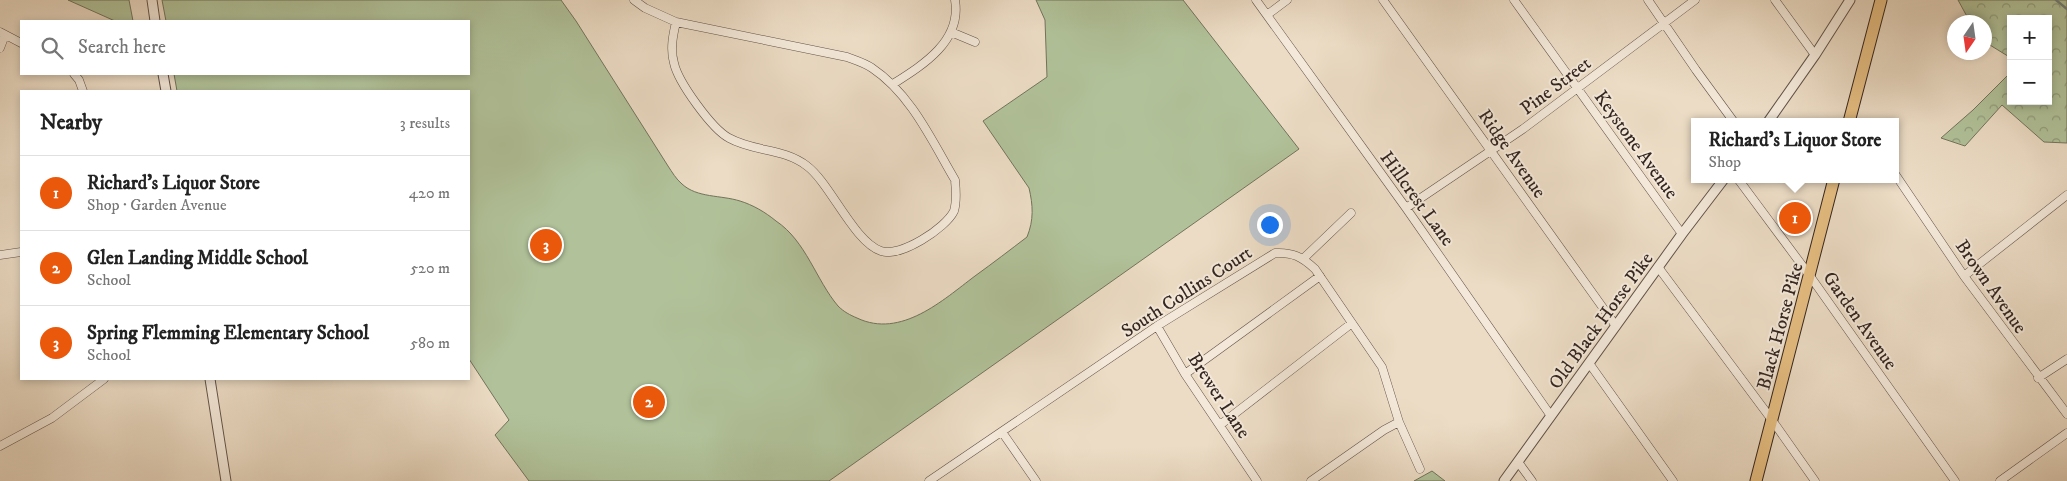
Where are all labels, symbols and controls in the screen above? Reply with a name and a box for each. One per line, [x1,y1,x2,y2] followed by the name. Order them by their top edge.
[1947,15,1992,60] north arrow
[2007,15,2052,105] map controls
[2007,15,2052,60] button: +
[20,20,470,75] search box
[38,34,66,62] icon: search
[78,36,166,59] text: Search here
[1516,52,1596,120] street label: Pine Street
[2007,60,2052,105] button: −
[1589,86,1683,204] street label: Keystone Avenue
[1473,105,1551,203] street label: Ridge Avenue
[40,110,102,136] text: Nearby
[400,113,450,133] text: 3 results
[1691,118,1899,183] popup
[1709,129,1881,152] text: Richard's Liquor Store
[1375,147,1459,251] street label: Hillcrest Lane
[1709,152,1741,172] text: Shop
[87,172,260,195] text: Richard's Liquor Store
[53,183,59,203] text: 1
[409,183,450,203] text: 420 m
[87,195,227,215] text: Shop · Garden Avenue
[1779,199,1811,237] pin: 1
[1257,212,1283,238] your location
[530,226,562,264] pin: 3
[1950,236,2032,338] street label: Brown Avenue
[1117,241,1256,343] street label: South Collins Court
[87,247,308,270] text: Glen Landing Middle School
[1544,248,1659,394] street label: Old Black Horse Pike
[52,258,60,278] text: 2
[410,258,450,278] text: 520 m
[1752,260,1808,392] street label: Black Horse Pike
[1818,267,1902,374] street label: Garden Avenue
[87,270,131,290] text: School
[87,322,369,345] text: Spring Flemming Elementary School
[53,333,59,353] text: 3
[410,333,450,353] text: 580 m
[87,345,131,365] text: School
[1183,349,1255,443] street label: Brewer Lane
[633,383,665,421] pin: 2

